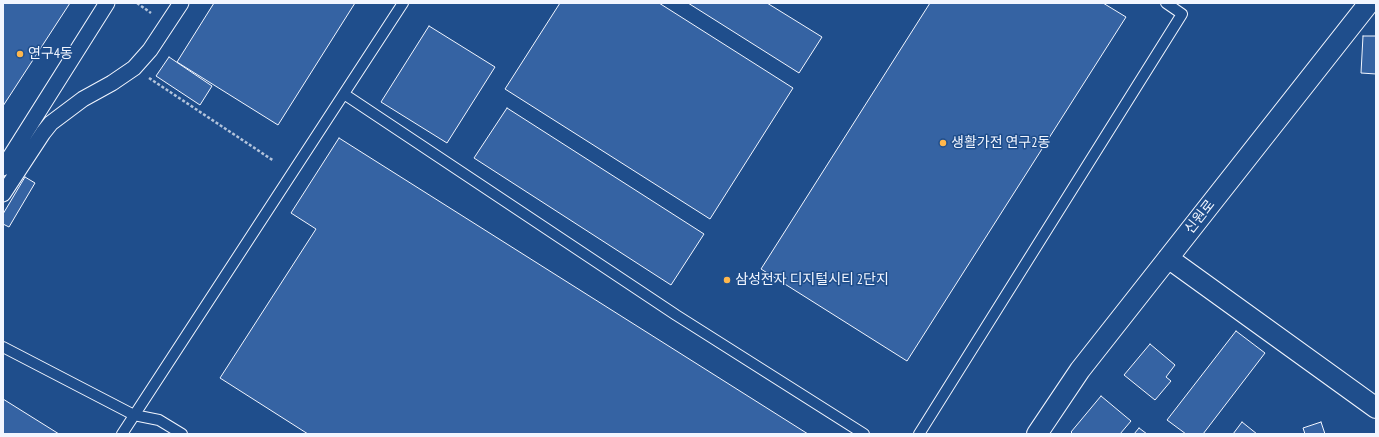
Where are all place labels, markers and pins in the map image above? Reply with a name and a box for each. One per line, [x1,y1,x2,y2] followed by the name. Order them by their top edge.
[28,46,73,62] place label: 연구4동
[15,49,25,59] marker: 연구4동
[951,135,1050,151] place label: 생활가전 연구2동
[938,138,948,148] marker: 생활가전 연구2동
[735,272,889,288] place label: 삼성전자 디지털시티 2단지
[722,275,732,285] marker: 삼성전자 디지털시티 2단지

